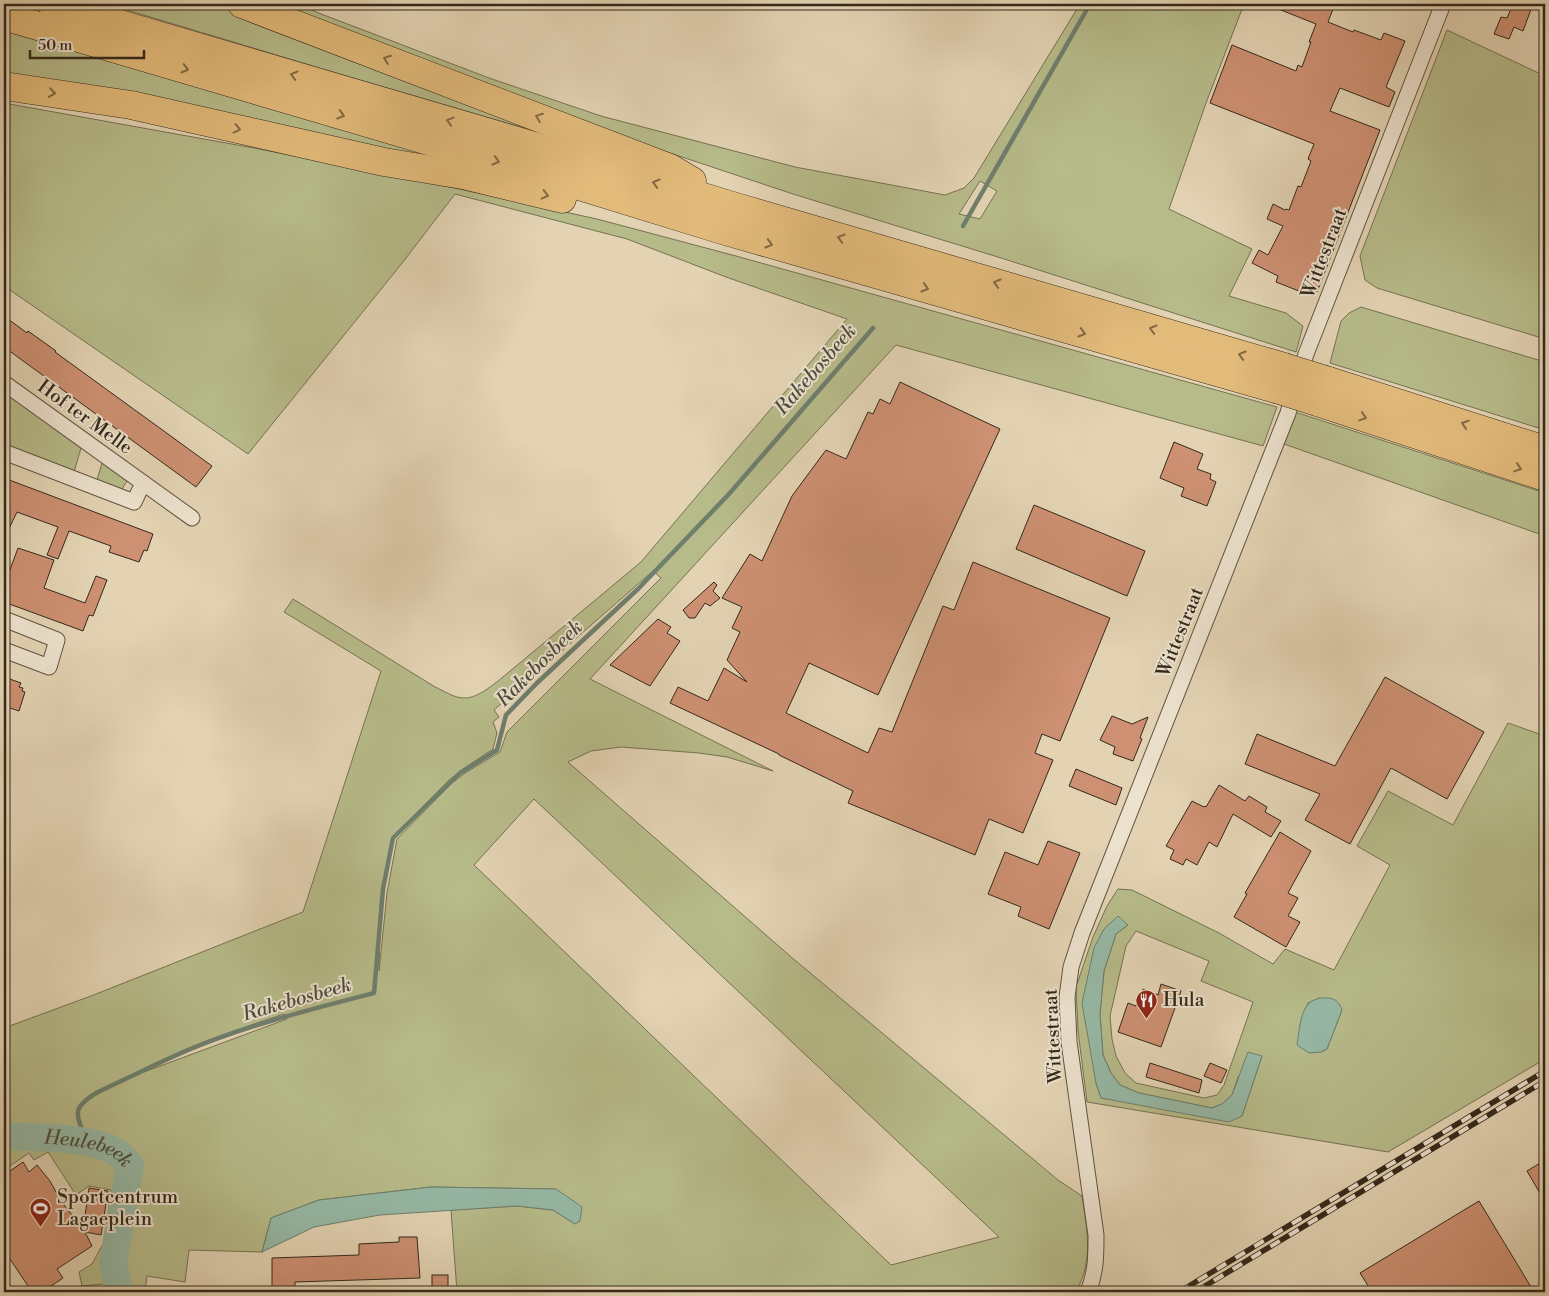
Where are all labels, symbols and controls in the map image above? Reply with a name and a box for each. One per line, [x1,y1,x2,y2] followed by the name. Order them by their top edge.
[30,28,144,60] scale bar
[38,36,72,55] text: 50 m
[383,55,392,65] one-way arrow
[180,64,188,74] one-way arrow
[290,71,299,81] one-way arrow
[48,87,56,98] one-way arrow
[336,110,344,120] one-way arrow
[535,113,544,123] one-way arrow
[446,117,455,127] one-way arrow
[233,123,241,134] one-way arrow
[492,156,500,166] one-way arrow
[652,178,661,188] one-way arrow
[540,189,549,200] one-way arrow
[1295,204,1352,302] street label: Wittestraat
[838,233,846,243] one-way arrow
[765,238,773,248] one-way arrow
[994,279,1002,289] one-way arrow
[921,283,929,293] one-way arrow
[769,319,862,421] water label: Rakebosbeek
[1150,324,1158,334] one-way arrow
[1077,328,1085,338] one-way arrow
[1239,350,1247,360] one-way arrow
[33,374,137,460] street label: Hof ter Melle
[1359,412,1367,422] one-way arrow
[1462,420,1470,430] one-way arrow
[1513,462,1521,472] one-way arrow
[1151,583,1209,681] street label: Wittestraat
[491,615,589,713] water label: Rakebosbeek
[238,972,355,1028] water label: Rakebosbeek
[1039,988,1068,1085] street label: Wittestraat
[1135,988,1159,1019] restaurant icon: Hula
[1163,988,1205,1012] place label: Hula
[42,1125,138,1173] water label: Heulebeek
[57,1185,179,1231] place label: Sportcentrum Lagaeplein
[29,1196,53,1227] sports icon: Sportcentrum Lagaeplein

